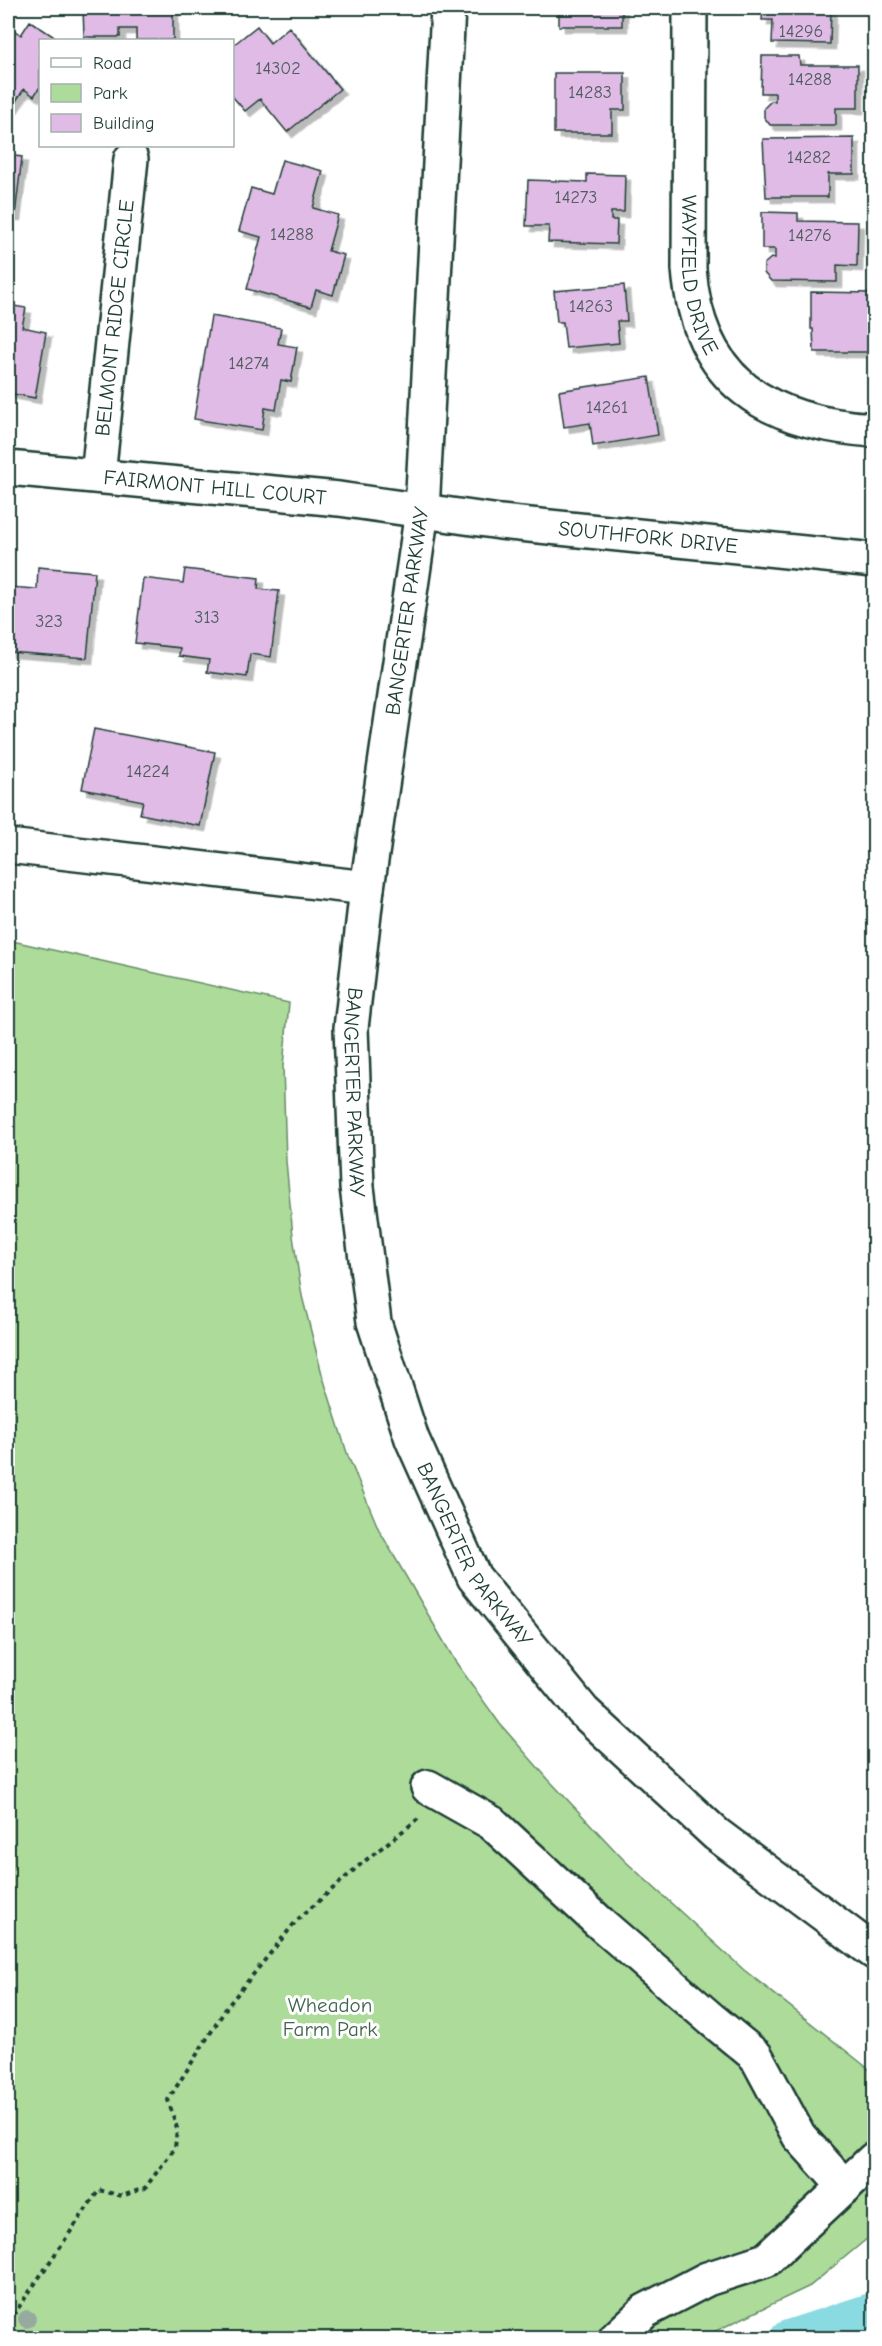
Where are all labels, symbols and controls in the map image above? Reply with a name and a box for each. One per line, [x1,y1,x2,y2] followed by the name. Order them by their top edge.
[779,21,823,42] house number: 14296
[39,39,234,147] legend
[93,53,132,74] text: Road
[255,58,301,79] house number: 14302
[788,69,832,90] house number: 14288
[568,82,612,103] house number: 14283
[93,83,128,104] text: Park
[93,113,155,134] text: Building
[787,147,831,168] house number: 14282
[555,187,597,208] house number: 14273
[677,195,724,359] street label: WAYFIELD DRIVE
[90,198,139,437] street label: BELMONT RIDGE CIRCLE
[270,224,314,245] house number: 14288
[788,225,832,246] house number: 14276
[569,296,613,317] house number: 14263
[229,353,269,374] house number: 14274
[586,397,628,418] house number: 14261
[103,465,328,510] street label: FAIRMONT HILL COURT
[380,505,434,717] street label: BANGERTER PARKWAY
[557,516,739,558] street label: SOUTHFORK DRIVE
[194,607,220,628] house number: 313
[35,611,63,632] house number: 323
[126,761,170,782] house number: 14224
[339,986,370,1199] street label: BANGERTER PARKWAY
[412,1459,538,1652] street label: BANGERTER PARKWAY
[283,1993,377,2041] park label: Wheadon Farm Park

